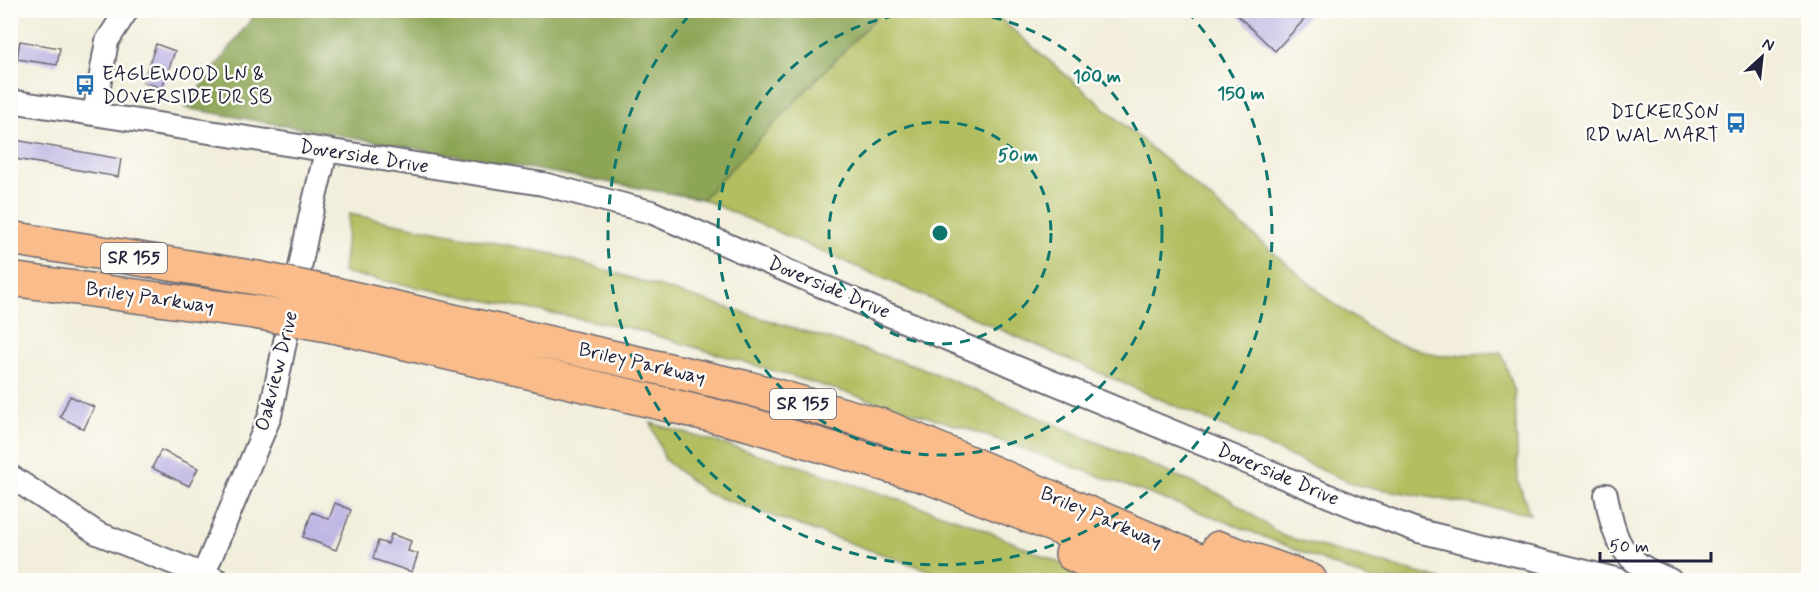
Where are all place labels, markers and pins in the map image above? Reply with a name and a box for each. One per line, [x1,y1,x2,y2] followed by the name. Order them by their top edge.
[102,61,272,111] place label: EAGLEWOOD LN & DOVERSIDE DR SB
[73,73,97,97] bus stop icon: EAGLEWOOD LN & DOVERSIDE DR SB
[1586,99,1719,149] place label: DICKERSON RD WAL MART
[1724,111,1748,135] bus stop icon: DICKERSON RD WAL MART
[930,223,950,243] centre of rings

